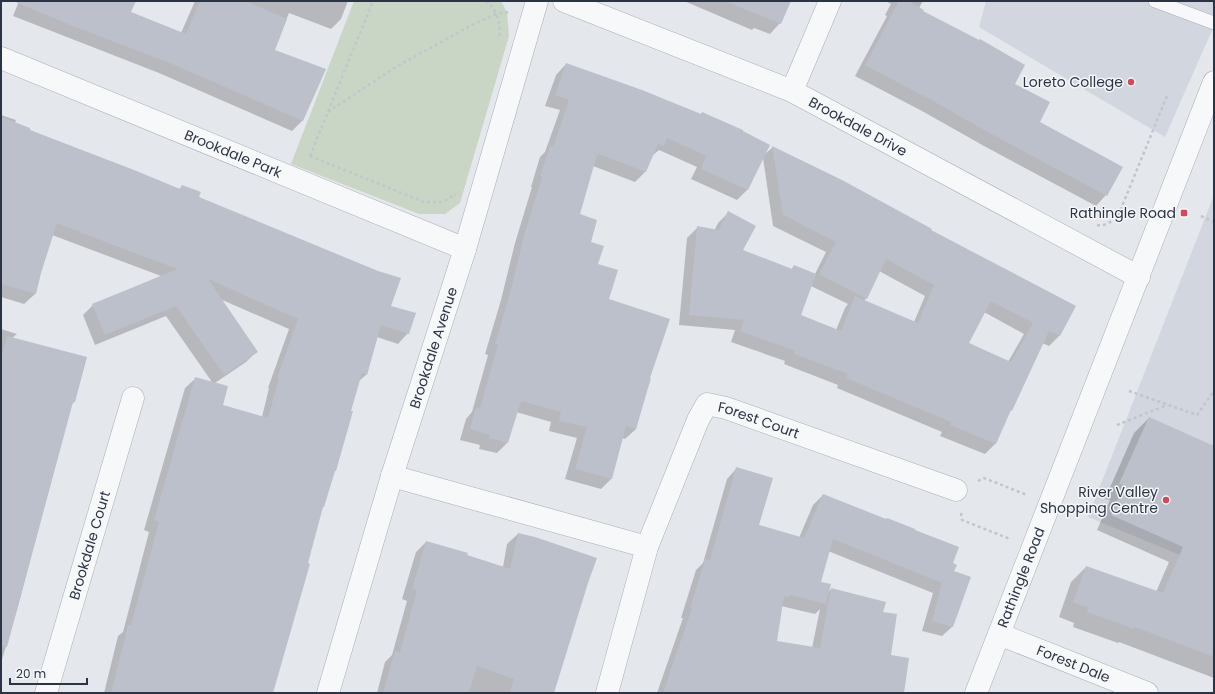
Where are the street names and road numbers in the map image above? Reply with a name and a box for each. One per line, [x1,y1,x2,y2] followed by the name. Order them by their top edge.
[805,92,911,161] street label: Brookdale Drive
[181,125,286,183] street label: Brookdale Park
[404,284,462,411] street label: Brookdale Avenue
[716,397,802,443] street label: Forest Court
[64,488,115,602] street label: Brookdale Court
[992,524,1050,631] street label: Rathingle Road
[1034,640,1113,687] street label: Forest Dale

